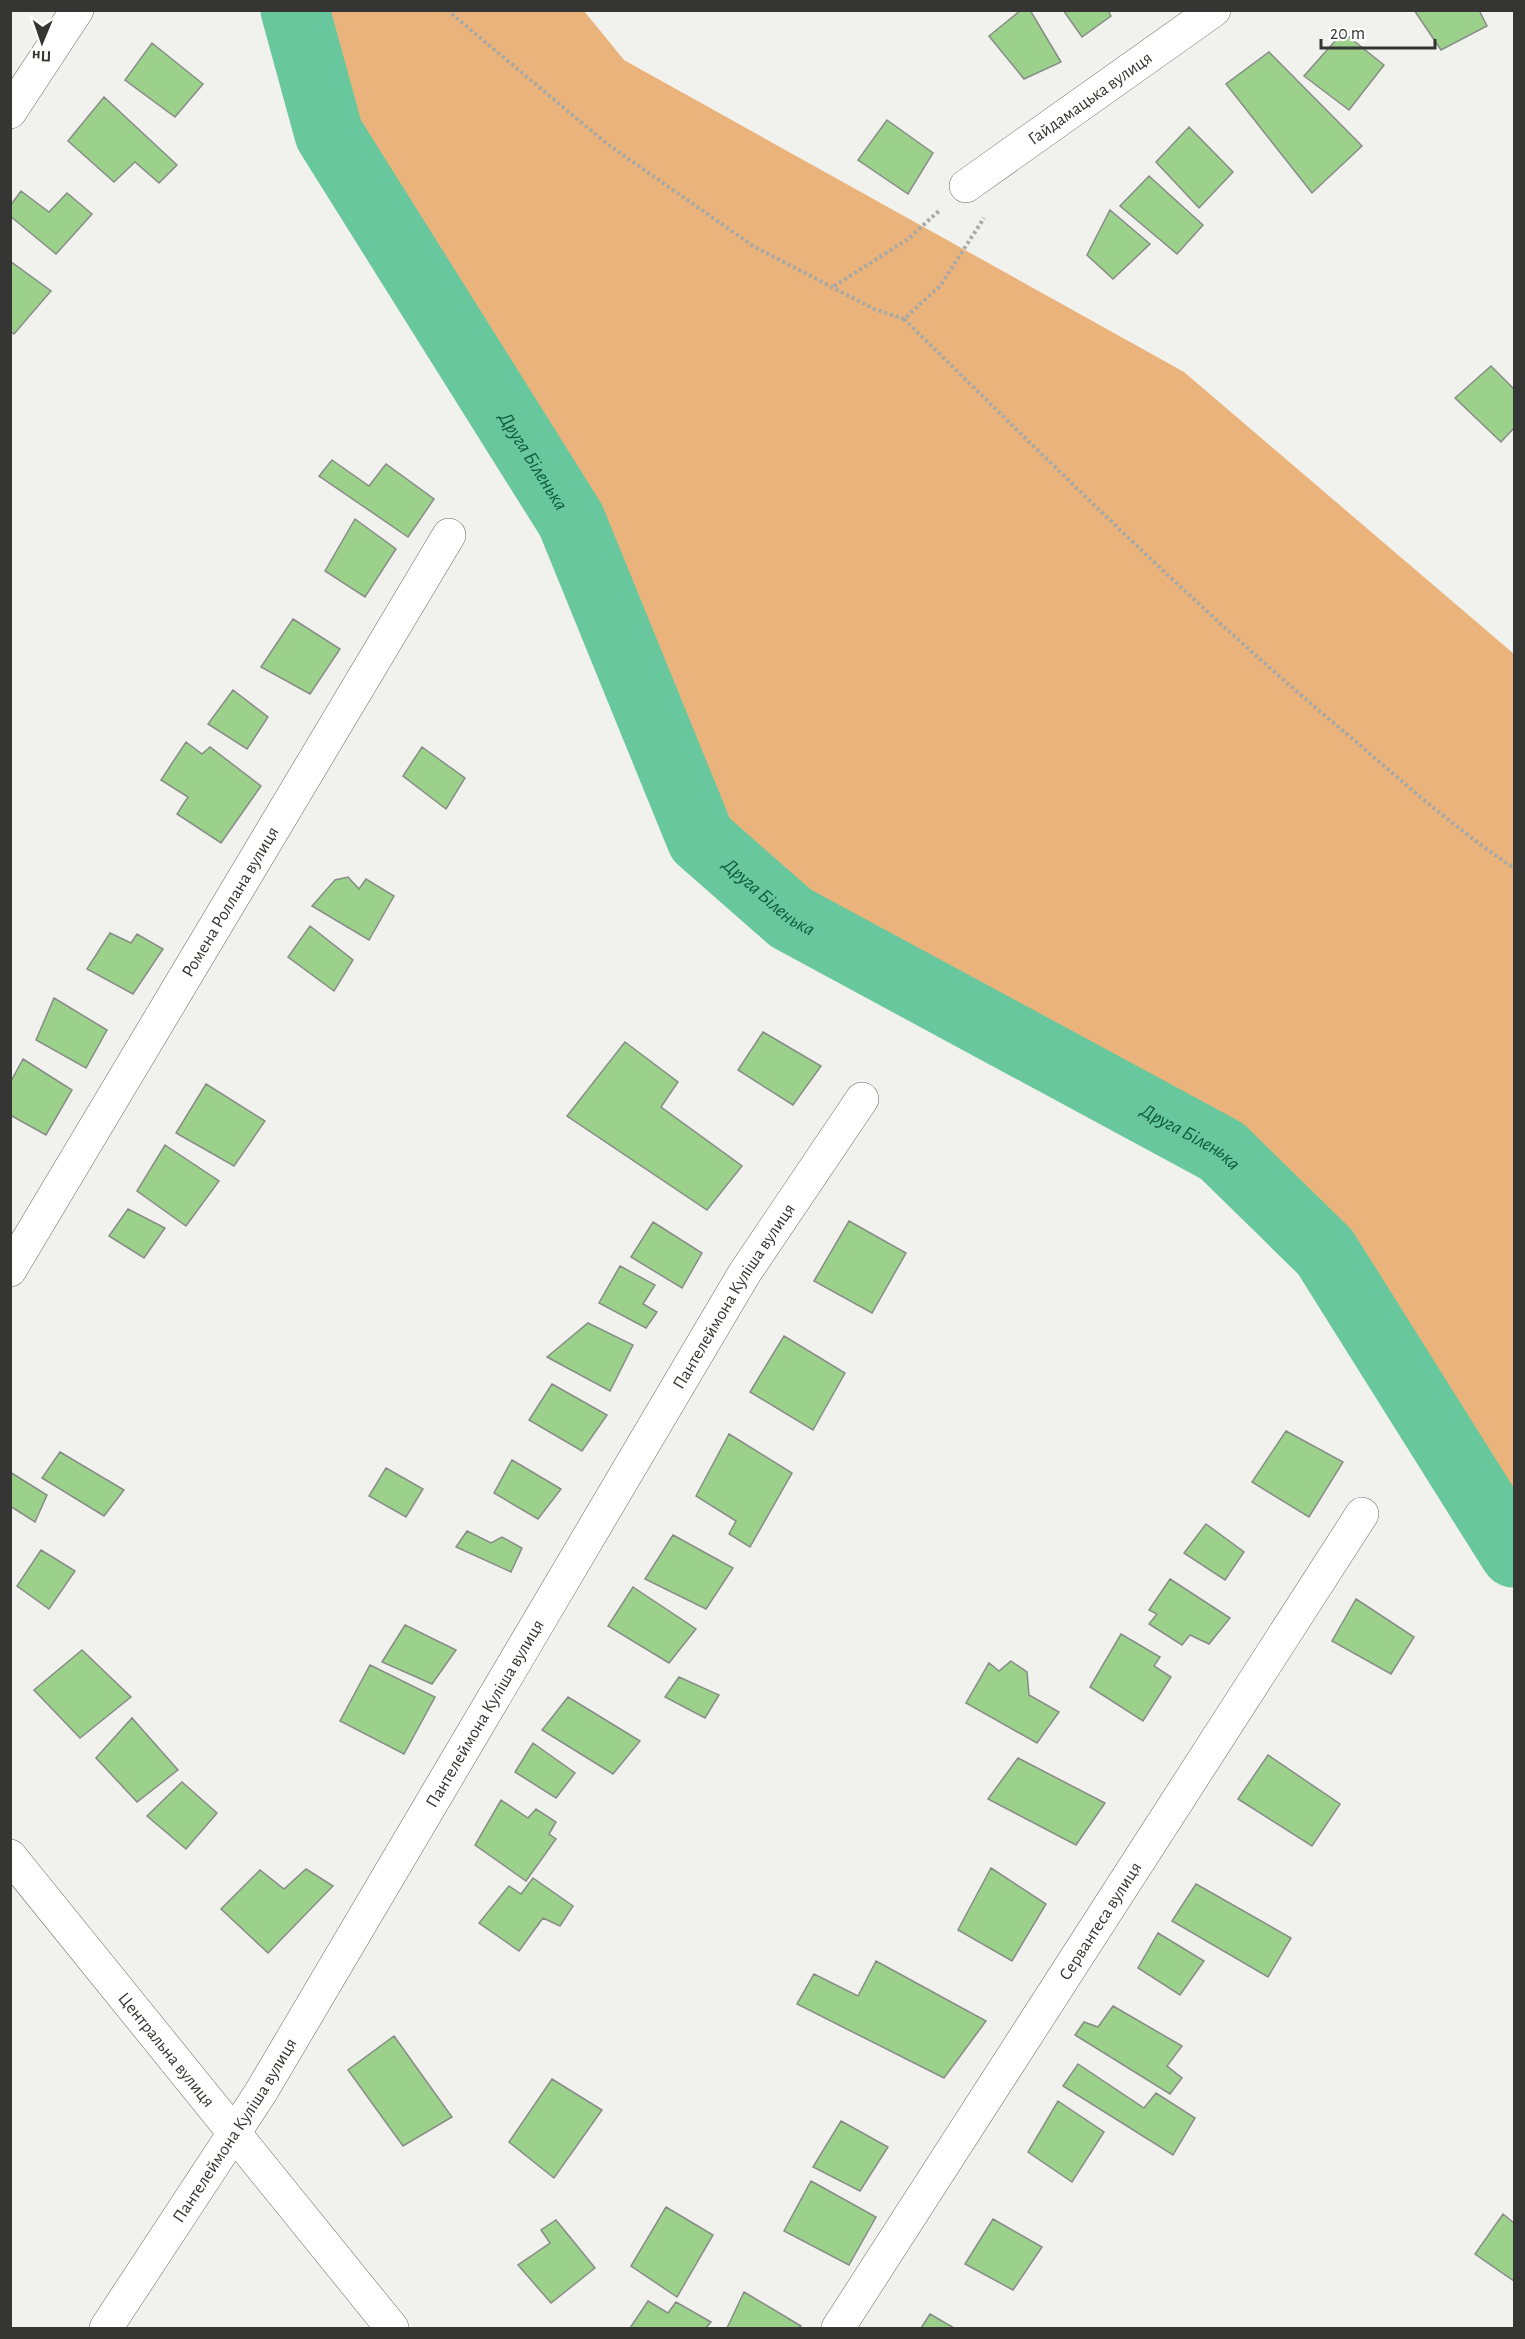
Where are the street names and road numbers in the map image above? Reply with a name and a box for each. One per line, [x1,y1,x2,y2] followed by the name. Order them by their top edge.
[1025,49,1156,149] street label: Гайдамацька вулиця
[179,824,283,981] street label: Ромена Роллана вулиця
[670,1201,799,1393] street label: Пантелеймона Куліша вулиця
[423,1617,548,1811] street label: Пантелеймона Куліша вулиця
[1056,1859,1145,1984] street label: Сервантеса вулиця
[114,1989,217,2111] street label: Центральна вулиця
[170,2035,301,2226] street label: Пантелеймона Куліша вулиця

